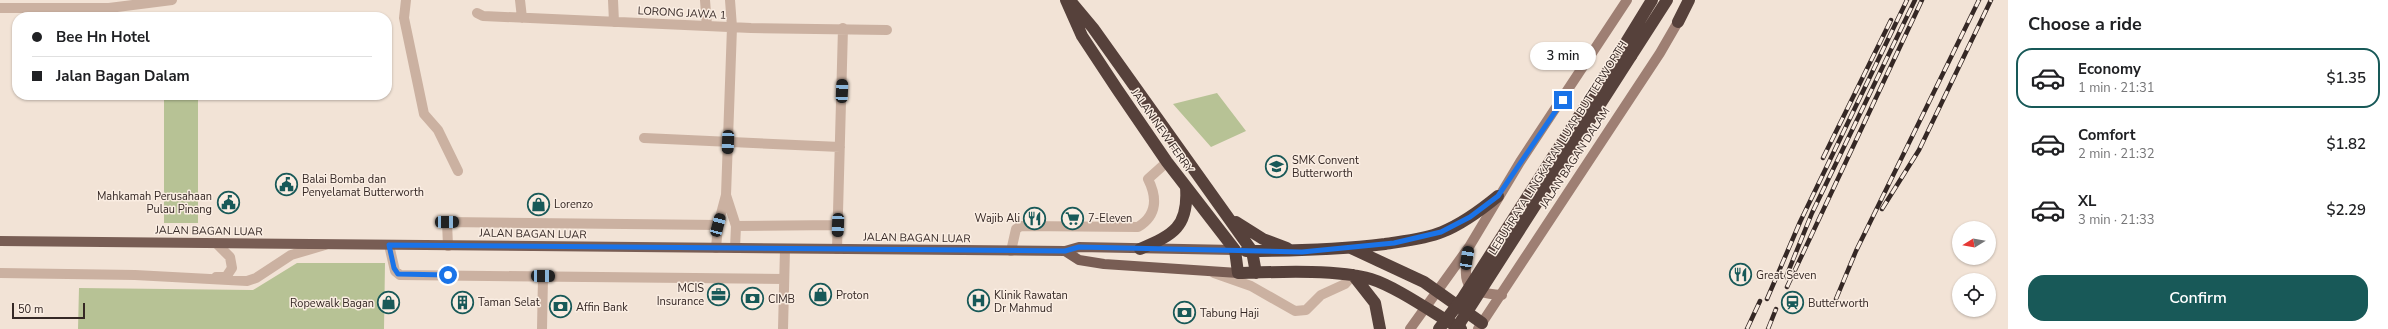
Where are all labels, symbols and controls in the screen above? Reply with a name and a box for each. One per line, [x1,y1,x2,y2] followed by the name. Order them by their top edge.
[637,3,727,23] street label: LORONG JAWA 1
[2028,12,2142,36] text: Choose a ride
[56,27,150,47] text: Bee Hn Hotel
[1485,38,1631,258] street label: LEBUHRAYA LINGKARAN LUAR BUTTERWORTH
[1530,42,1596,70] callout: 3 min
[1546,47,1580,65] text: 3 min
[2078,59,2141,79] text: Economy
[2030,60,2066,96] icon: car
[56,66,190,86] text: Jalan Bagan Dalam
[2326,68,2366,88] text: $1.35
[836,79,848,103] car
[2078,79,2154,97] text: 1 min · 21:31
[1127,85,1197,176] street label: JALAN NEW FERRY
[1554,91,1572,109] route end
[1536,105,1613,212] street label: JALAN BAGAN DALAM
[2078,125,2135,145] text: Comfort
[2030,126,2066,162] icon: car
[722,130,734,154] car
[2326,134,2366,154] text: $1.82
[2078,145,2154,163] text: 2 min · 21:32
[1263,153,1289,179] school or university icon: SMK Convent Butterworth
[1292,153,1359,181] place label: SMK Convent Butterworth
[273,172,299,198] public building icon: Balai Bomba dan Penyelamat Butterworth
[302,172,424,200] place label: Balai Bomba dan Penyelamat Butterworth
[97,189,212,217] place label: Mahkamah Perusahaan Pulau Pinang
[215,189,241,215] public building icon: Mahkamah Perusahaan Pulau Pinang
[526,191,552,217] shop icon: Lorenzo
[2078,191,2097,211] text: XL
[2030,192,2066,228] icon: car
[554,197,593,212] place label: Lorenzo
[2326,200,2366,220] text: $2.29
[1022,205,1048,231] restaurant icon: Wajib Ali
[1059,205,1085,231] supermarket icon: 7-Eleven
[974,211,1020,226] place label: Wajib Ali
[1088,211,1132,226] place label: 7-Eleven
[2078,211,2154,229] text: 3 min · 21:33
[709,212,727,238] car
[832,213,844,237] car
[435,216,459,228] car
[1952,221,1996,265] north arrow
[1952,221,1996,317] map controls
[154,223,264,239] street label: JALAN BAGAN LUAR
[478,226,588,242] street label: JALAN BAGAN LUAR
[862,230,972,246] street label: JALAN BAGAN LUAR
[1459,245,1475,271] car
[1727,262,1753,288] restaurant icon: Great Seven
[439,266,457,284] route start
[1756,268,1816,283] place label: Great Seven
[531,270,555,282] car
[1952,273,1996,317] button: locate
[2028,275,2368,321] button: Confirm
[657,281,704,309] place label: MCIS Insurance
[706,281,732,307] office icon: MCIS Insurance
[807,282,833,308] shop icon: Proton
[739,286,765,312] bank icon: CIMB
[836,288,869,303] place label: Proton
[965,288,991,314] hospital icon: Klinik Rawatan Dr Mahmud
[994,288,1068,316] place label: Klinik Rawatan Dr Mahmud
[450,289,476,315] building icon: Taman Selat
[376,290,402,316] shop icon: Ropewalk Bagan
[1780,290,1806,316] station icon: Butterworth
[768,292,795,307] place label: CIMB
[548,294,574,320] bank icon: Affin Bank
[478,295,540,310] place label: Taman Selat
[290,296,374,311] place label: Ropewalk Bagan
[1808,296,1869,311] place label: Butterworth
[576,300,628,315] place label: Affin Bank
[1172,300,1198,326] bank icon: Tabung Haji
[12,301,85,320] scale bar
[18,302,43,317] text: 50 m
[1200,306,1259,321] place label: Tabung Haji

